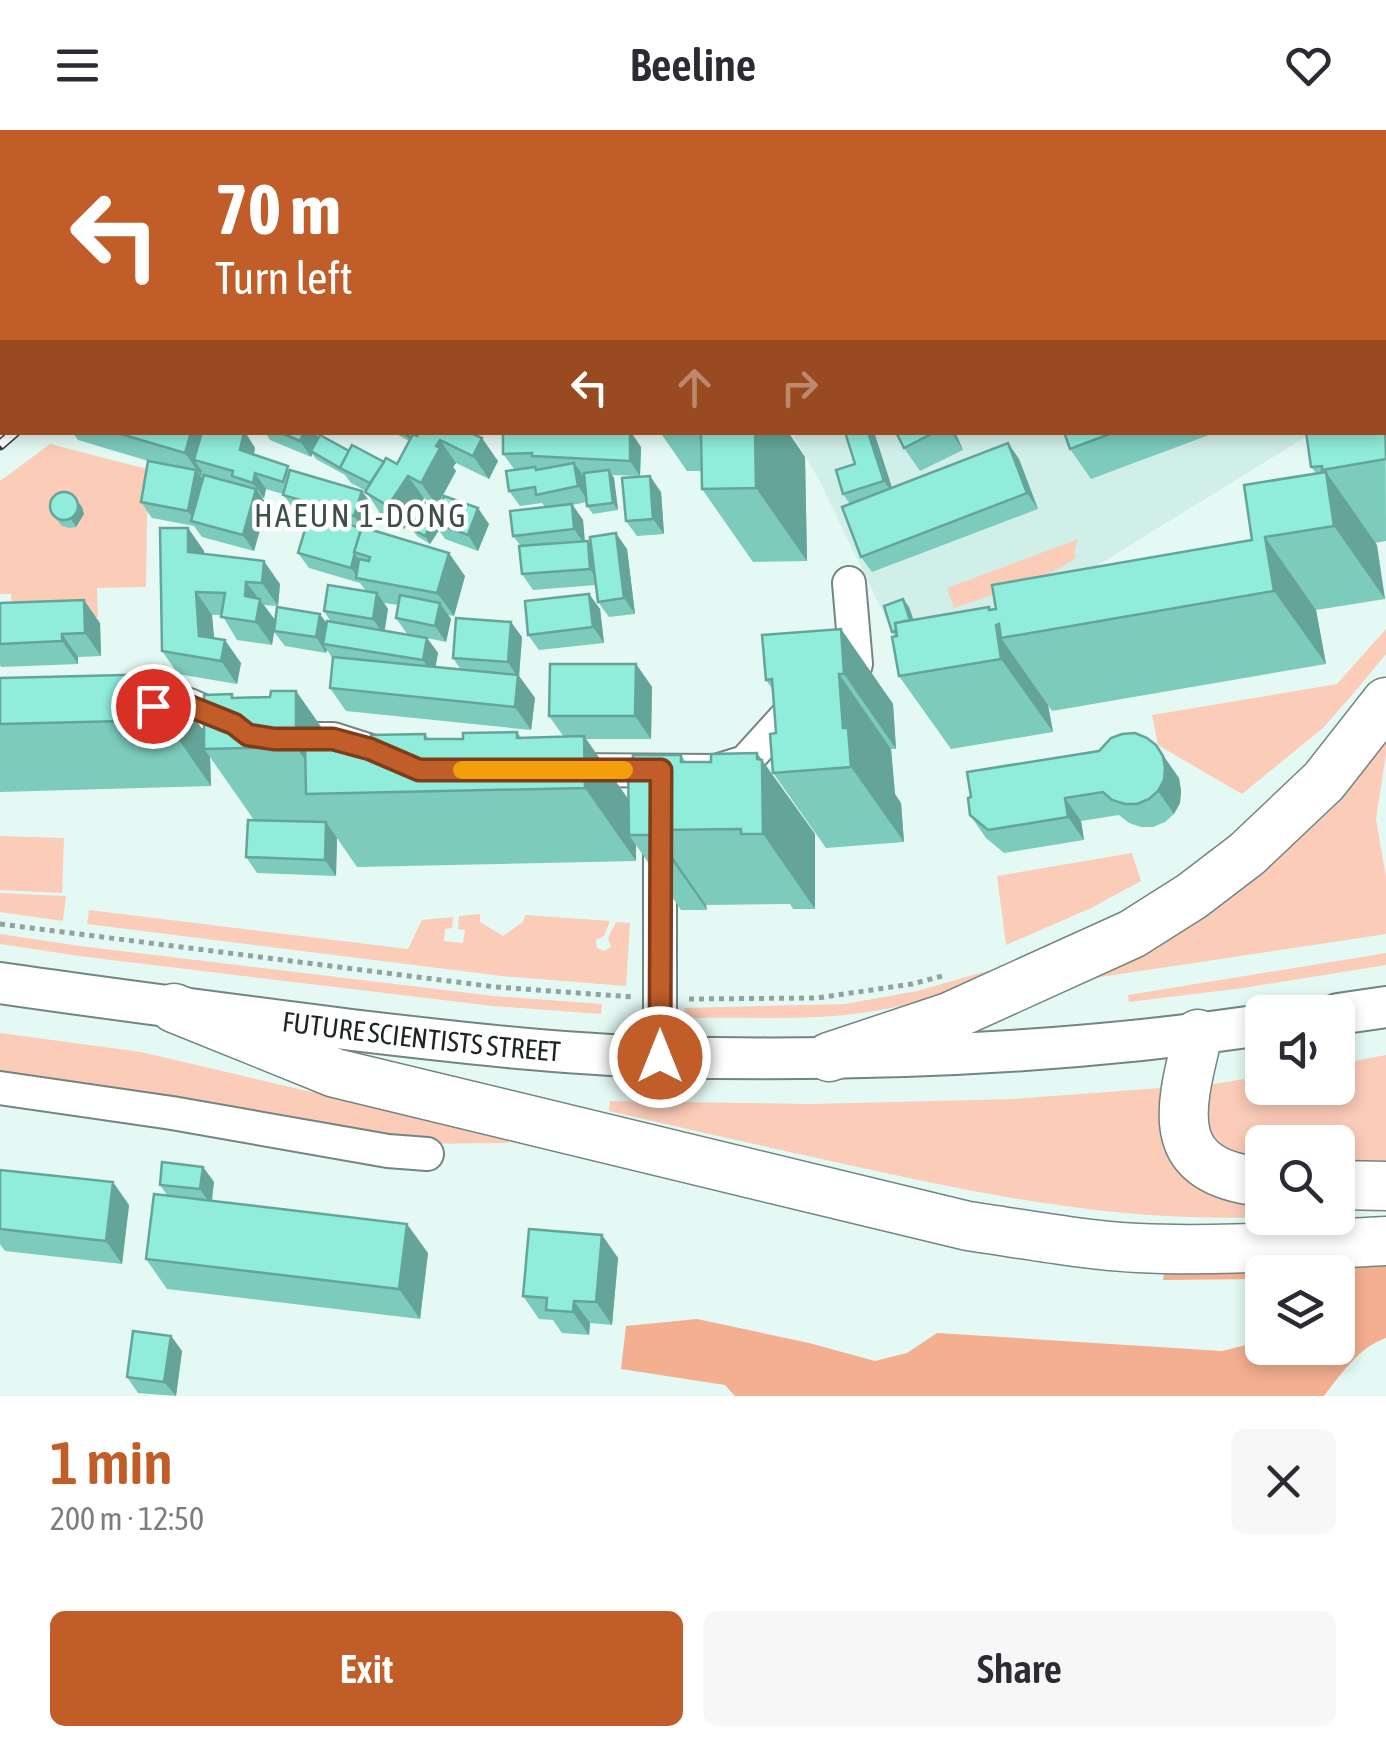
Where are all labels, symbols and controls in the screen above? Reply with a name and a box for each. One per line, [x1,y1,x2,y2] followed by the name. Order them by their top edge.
[50,38,105,93] icon: menu
[1281,38,1336,93] icon: heart
[630,39,756,91] text: Beeline
[215,169,341,249] text: 70 m
[50,170,180,300] icon: left
[215,252,353,304] text: Turn left
[562,360,617,415] icon: left
[667,360,722,415] icon: ahead
[772,360,827,415] icon: right
[254,497,468,534] district label: HAEUN 1-DONG
[111,664,196,749] pin
[126,679,181,734] icon: arrive
[1245,995,1355,1365] map controls
[1245,995,1355,1105] button: sound
[280,1005,562,1068] street label: FUTURE SCIENTISTS STREET
[608,1005,712,1109] position arrow
[1245,1125,1355,1235] button: search
[1245,1255,1355,1365] button: layers
[50,1428,173,1497] text: 1 min
[1231,1429,1336,1534] button: close
[50,1500,204,1537] text: 200 m · 12:50
[50,1611,683,1726] button: Exit
[703,1611,1336,1726] button: Share

